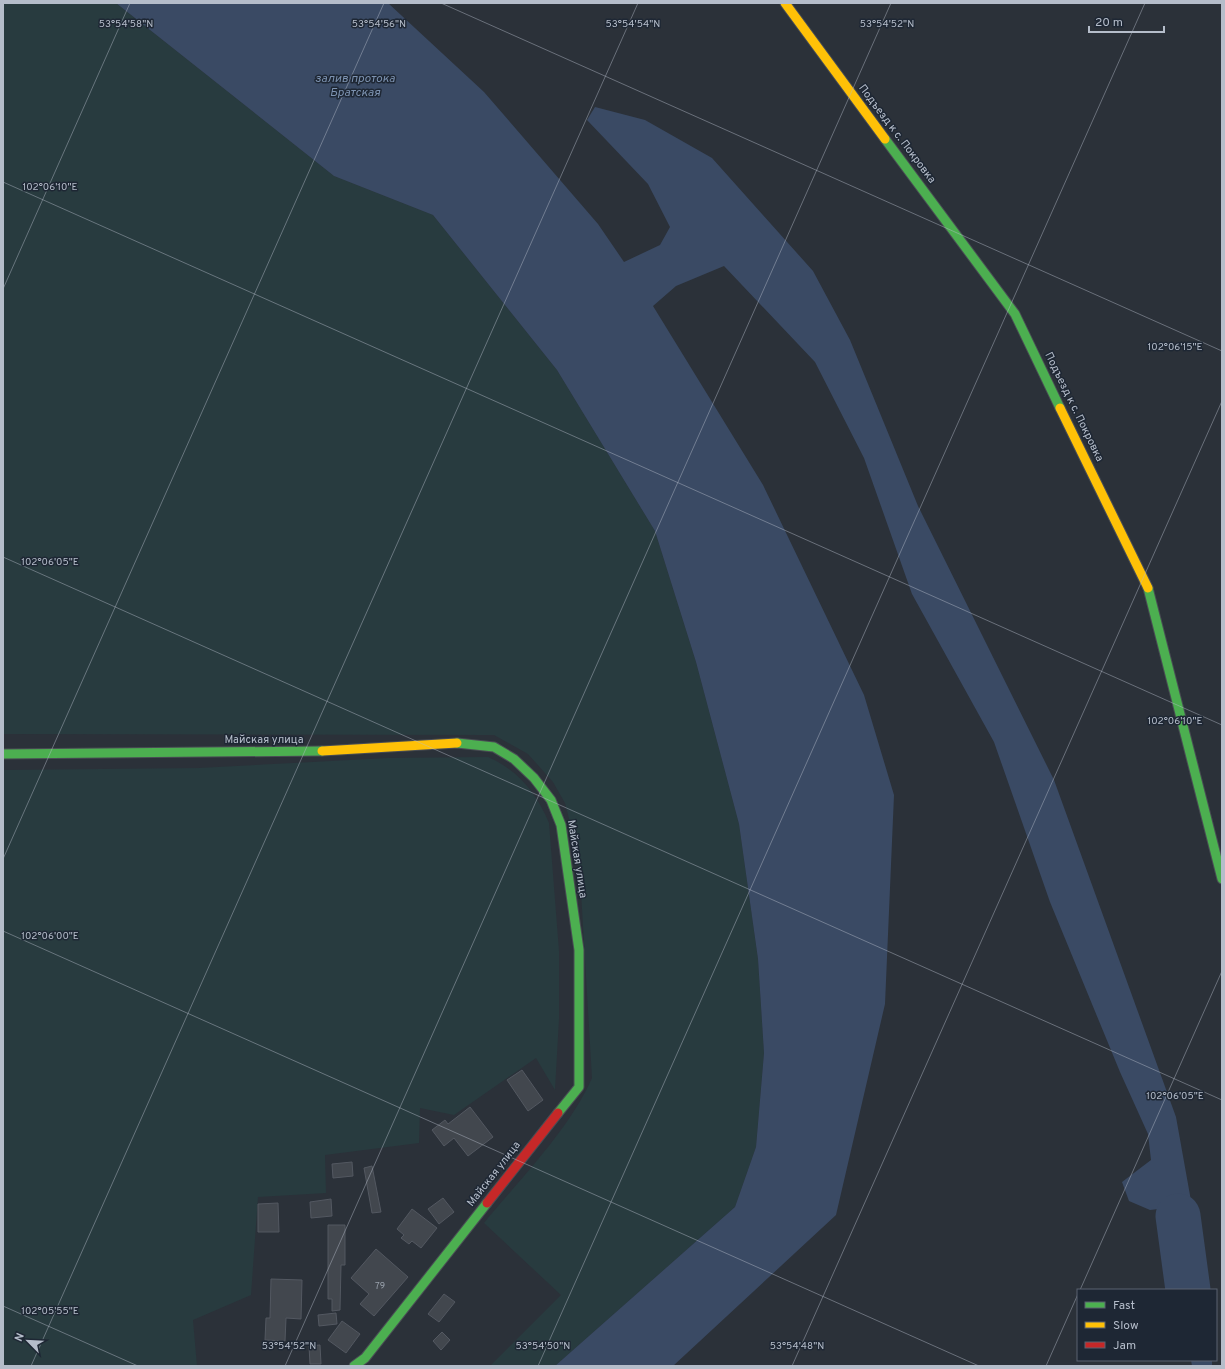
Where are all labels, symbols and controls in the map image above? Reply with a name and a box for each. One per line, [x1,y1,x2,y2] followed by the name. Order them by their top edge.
[1089,8,1164,34] scale bar
[1095,15,1123,31] text: 20 m
[99,18,153,31] text: 53°54'58"N
[352,18,406,31] text: 53°54'56"N
[606,18,660,31] text: 53°54'54"N
[860,18,914,31] text: 53°54'52"N
[315,71,396,101] water label: залив протока Братская
[855,82,939,186] street label: Подъезд к с. Покровка
[22,181,78,194] text: 102°06'10"E
[1148,341,1202,354] text: 102°06'15"E
[1041,350,1107,464] street label: Подъезд к с. Покровка
[21,556,79,569] text: 102°06'05"E
[1147,715,1203,728] text: 102°06'10"E
[225,733,304,747] street label: Майская улица
[564,819,590,899] street label: Майская улица
[21,930,79,943] text: 102°06'00"E
[1146,1090,1204,1103] text: 102°06'05"E
[464,1138,524,1209] street label: Майская улица
[375,1281,385,1292] house number: 79
[1077,1289,1217,1361] legend
[1113,1298,1135,1314] text: Fast
[21,1305,79,1318] text: 102°05'55"E
[1113,1318,1139,1334] text: Slow
[8,1321,48,1361] north arrow
[12,1331,28,1344] text: N
[1113,1338,1136,1354] text: Jam
[262,1340,316,1353] text: 53°54'52"N
[516,1340,570,1353] text: 53°54'50"N
[770,1340,824,1353] text: 53°54'48"N

